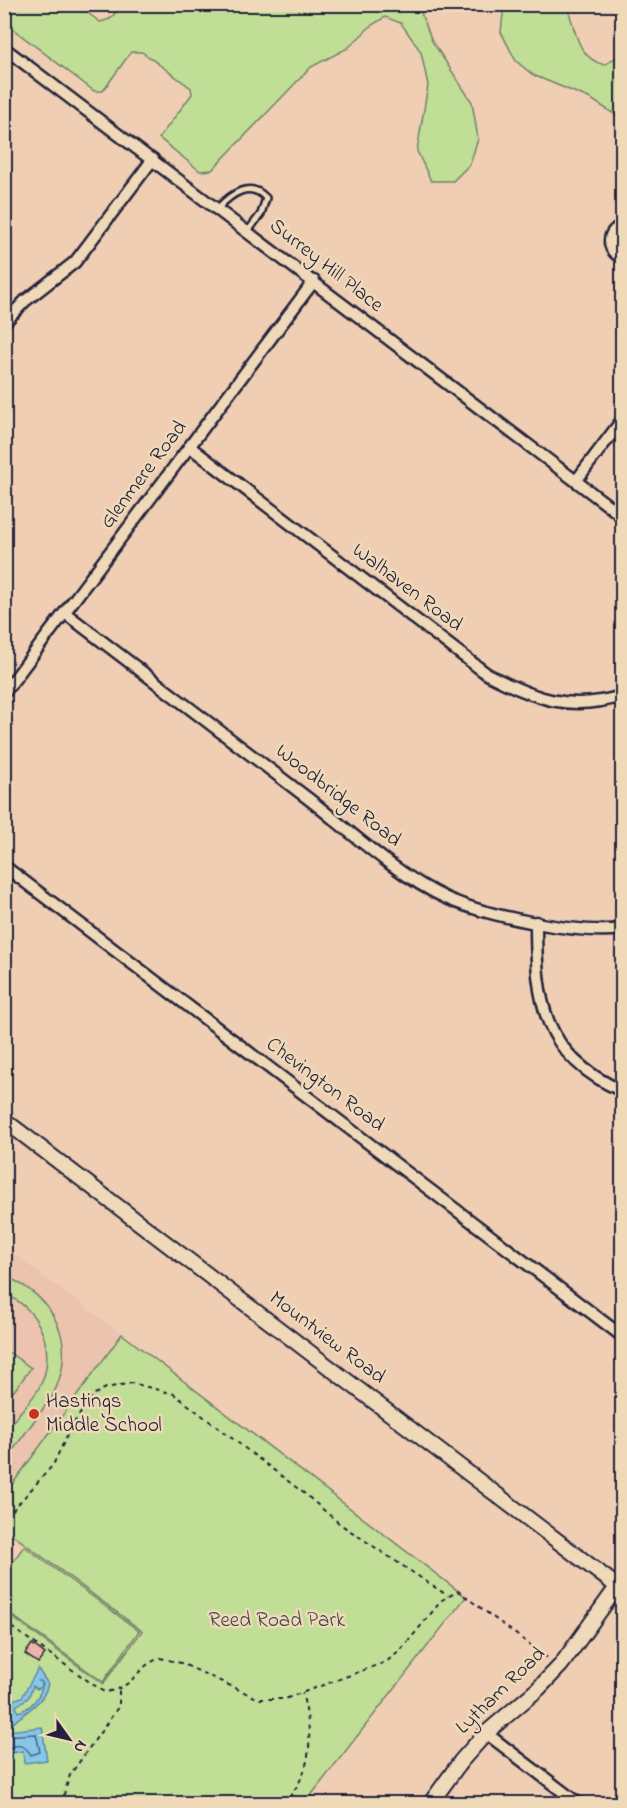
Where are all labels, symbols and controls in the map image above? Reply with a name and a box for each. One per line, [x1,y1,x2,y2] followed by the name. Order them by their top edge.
[261,212,390,322] street label: Surrey Hill Place
[93,414,195,536] street label: Glenmere Road
[345,536,469,640] street label: Walhaven Road
[267,737,408,857] street label: Woodbridge Road
[258,1030,391,1141] street label: Chevington Road
[262,1284,392,1392] street label: Mountview Road
[46,1387,162,1441] place label: Hastings Middle School
[27,1407,41,1421] marker: Hastings Middle School
[209,1606,346,1636] park label: Reed Road Park
[449,1640,554,1743] street label: Lytham Road
[39,1709,99,1769] north arrow
[67,1735,93,1758] text: N

